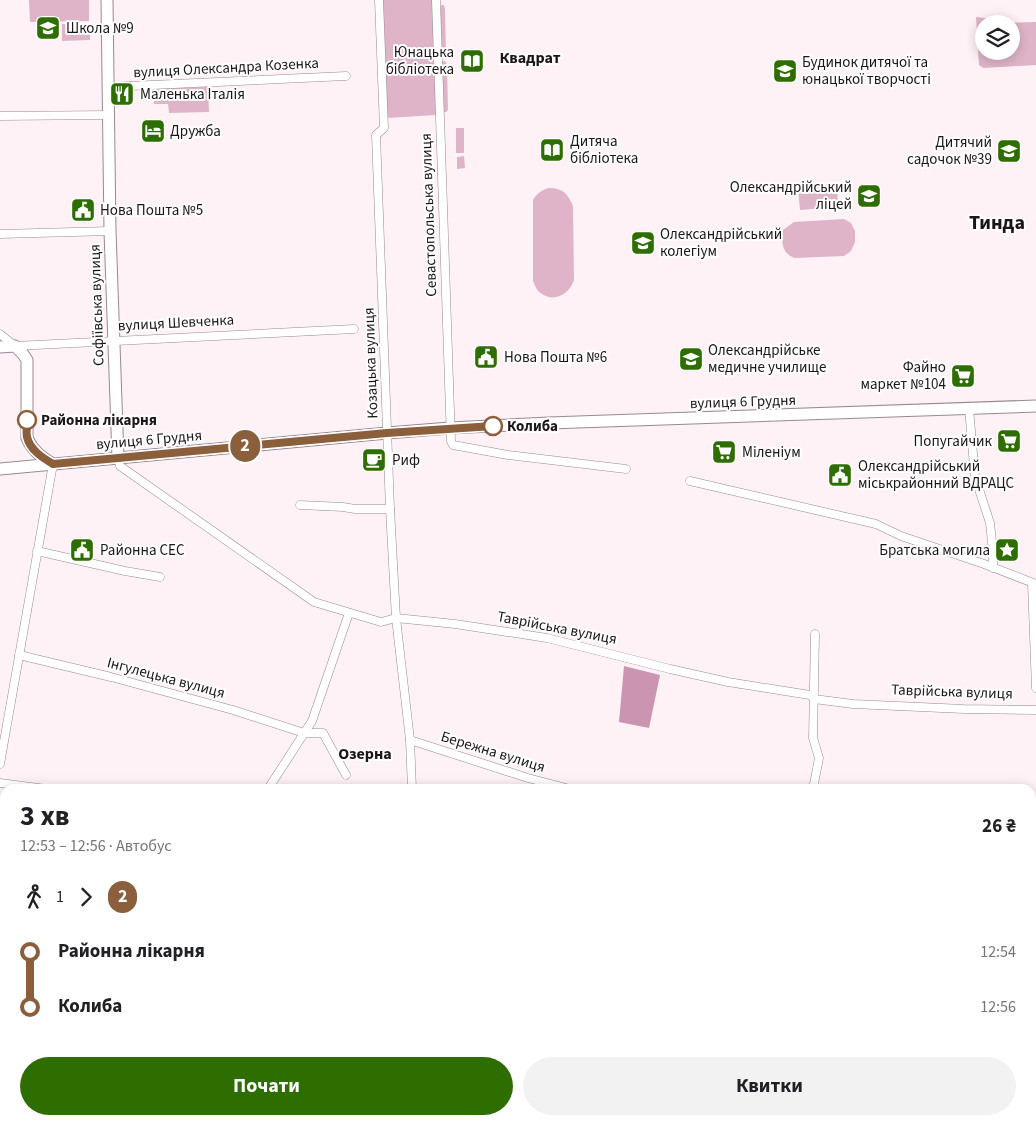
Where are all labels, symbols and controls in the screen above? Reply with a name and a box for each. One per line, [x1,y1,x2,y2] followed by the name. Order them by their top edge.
[35,15,61,41] school or university icon: Школа №9
[975,15,1020,60] map controls
[975,15,1020,60] button: layers
[66,18,134,39] place label: Школа №9
[386,42,454,80] place label: Юнацька бібліотека
[499,47,561,69] district label: Квадрат
[459,48,485,74] library icon: Юнацька бібліотека
[802,52,931,90] place label: Будинок дитячої та юнацької творчості
[133,53,319,83] street label: вулиця Олександра Козенка
[772,58,798,84] school or university icon: Будинок дитячої та юнацької творчості
[109,81,135,107] restaurant icon: Маленька Італія
[140,84,245,105] place label: Маленька Італія
[140,118,166,144] hotel icon: Дружба
[170,121,221,142] place label: Дружба
[570,131,638,169] place label: Дитяча бібліотека
[907,132,992,170] place label: Дитячий садочок №39
[416,133,442,297] street label: Севастопольська вулиця
[539,137,565,163] library icon: Дитяча бібліотека
[996,138,1022,164] school or university icon: Дитячий садочок №39
[730,177,852,215] place label: Олександрійський ліцей
[856,183,882,209] school or university icon: Олександрійський ліцей
[70,197,96,223] public building icon: Нова Пошта №5
[100,200,203,221] place label: Нова Пошта №5
[969,209,1025,237] district label: Тинда
[660,224,782,262] place label: Олександрійський колегіум
[630,230,656,256] school or university icon: Олександрійський колегіум
[84,244,110,366] street label: Софіївська вулиця
[359,307,383,419] street label: Козацька вулиця
[117,309,235,337] street label: вулиця Шевченка
[708,340,826,378] place label: Олександрійське медичне училище
[473,344,499,370] public building icon: Нова Пошта №6
[678,346,704,372] school or university icon: Олександрійське медичне училище
[504,347,607,368] place label: Нова Пошта №6
[861,357,947,395] place label: Файно маркет №104
[950,363,976,389] supermarket icon: Файно маркет №104
[689,390,797,414] street label: вулиця 6 Грудня
[17,410,37,430] marker: Районна лікарня
[41,410,157,431] place label: Районна лікарня
[483,416,503,436] marker: Колиба
[507,416,558,437] place label: Колиба
[95,425,203,455] street label: вулиця 6 Грудня
[996,428,1022,454] supermarket icon: Попугайчик
[229,430,261,462] line badge: 2
[914,431,993,452] place label: Попугайчик
[240,433,250,458] text: 2
[711,439,737,465] supermarket icon: Міленіум
[742,442,801,463] place label: Міленіум
[361,447,387,473] cafe icon: Риф
[392,450,420,471] place label: Риф
[858,456,1015,494] place label: Олександрійський міськрайонний ВДРАЦС
[827,462,853,488] public building icon: Олександрійський міськрайонний ВДРАЦС
[69,537,95,563] public building icon: Районна СЕС
[994,537,1020,563] place icon: Братська могила
[100,540,185,561] place label: Районна СЕС
[879,540,990,561] place label: Братська могила
[495,606,619,650] street label: Таврійська вулиця
[105,652,227,704] street label: Інгулецька вулиця
[891,679,1013,705] street label: Таврійська вулиця
[438,726,548,778] street label: Бережна вулиця
[338,743,392,765] district label: Озерна
[20,796,70,836] text: 3 хв
[982,813,1016,840] text: 26 ₴
[20,835,172,857] text: 12:53 – 12:56 · Автобус
[20,883,48,911] icon: walk
[72,883,100,911] icon: forward
[118,884,127,909] text: 2
[56,886,64,908] text: 1
[58,938,205,965] text: Районна лікарня
[980,941,1016,963] text: 12:54
[58,993,122,1020] text: Колиба
[980,996,1016,1018] text: 12:56
[20,1057,513,1115] button: Почати
[523,1057,1016,1115] button: Квитки

